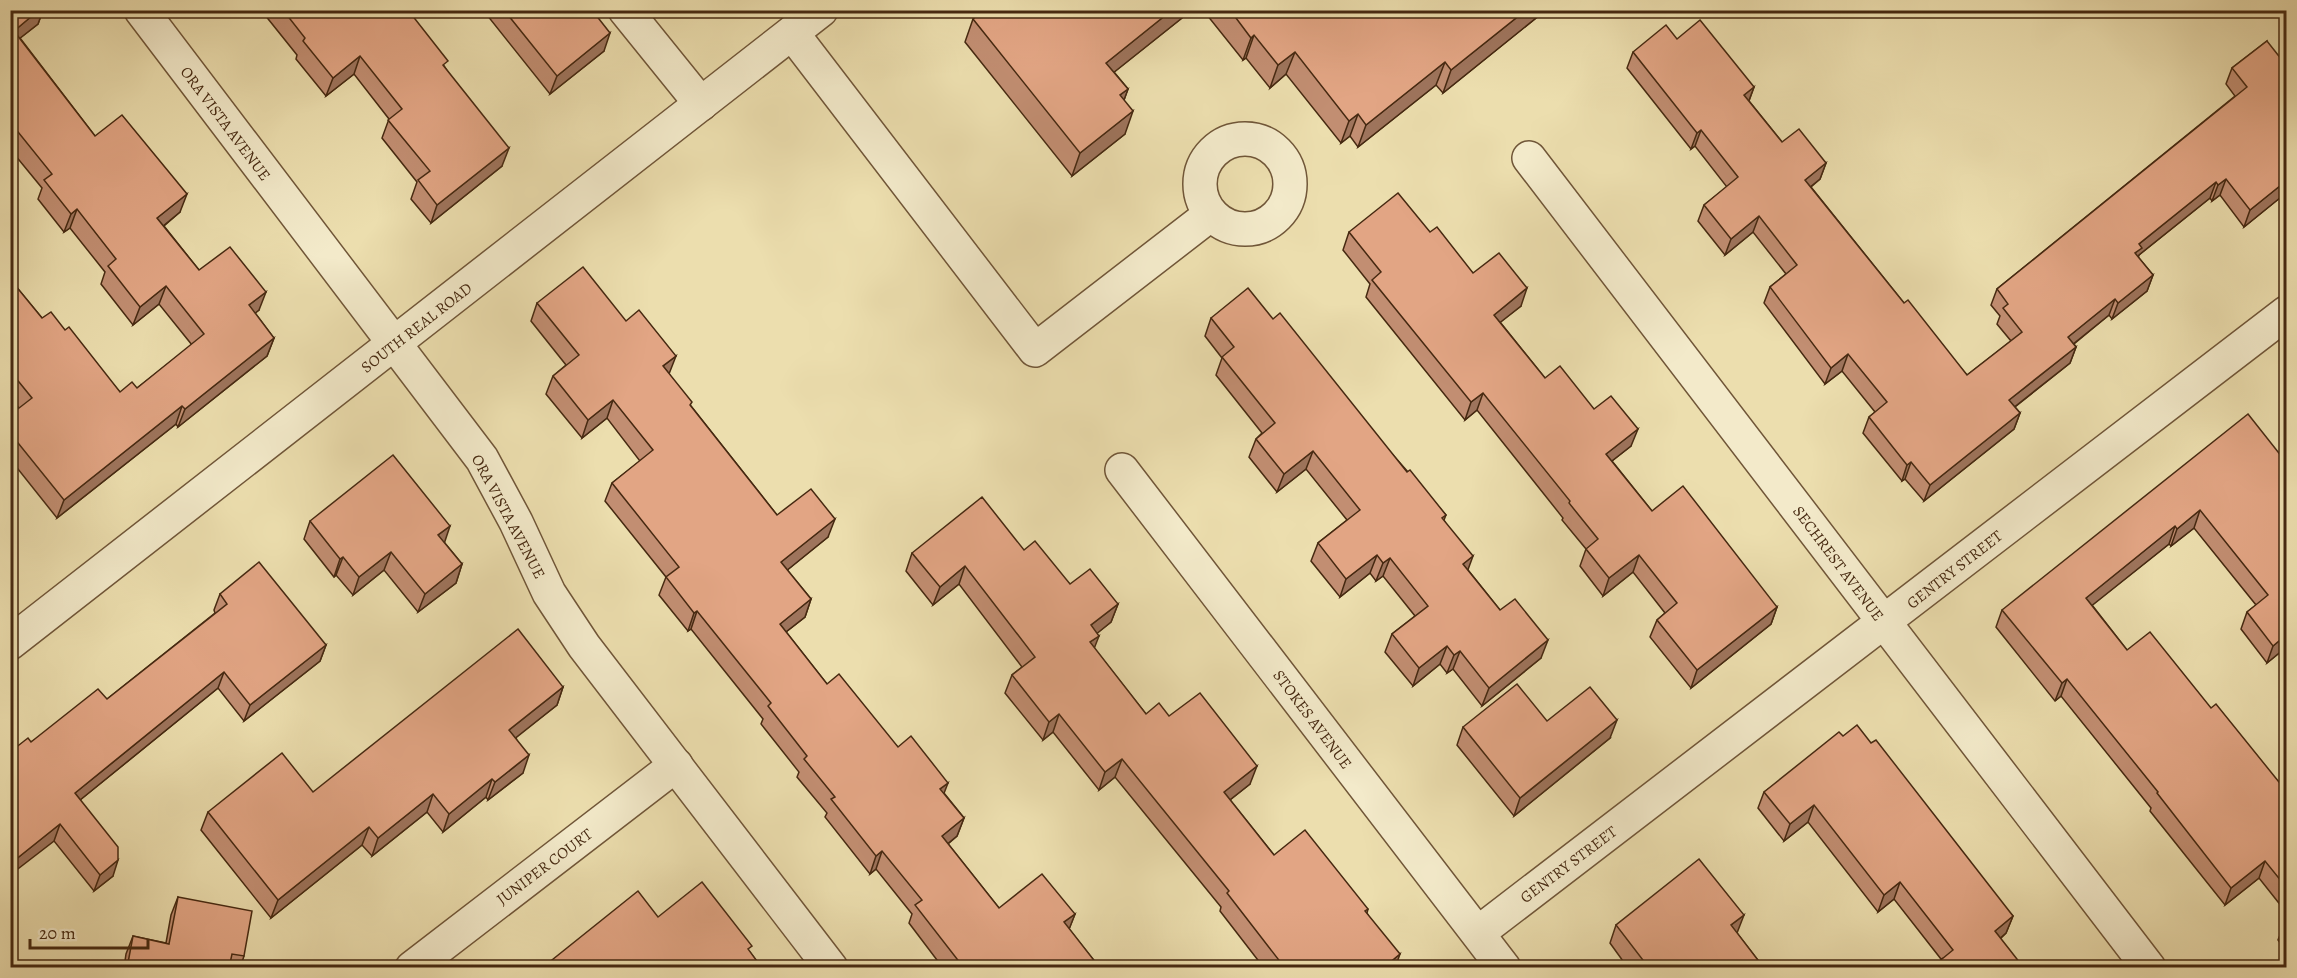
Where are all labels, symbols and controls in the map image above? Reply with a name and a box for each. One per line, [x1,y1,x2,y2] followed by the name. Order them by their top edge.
[175,62,276,185] street label: ORA VISTA AVENUE
[356,277,477,378] street label: SOUTH REAL ROAD
[466,450,550,583] street label: ORA VISTA AVENUE
[1788,501,1889,626] street label: SECHREST AVENUE
[1902,525,2007,614] street label: GENTRY STREET
[1268,665,1357,774] street label: STOKES AVENUE
[1516,821,1622,909] street label: GENTRY STREET
[492,823,597,910] street label: JUNIPER COURT
[30,912,148,950] scale bar
[39,921,76,945] text: 20 m

